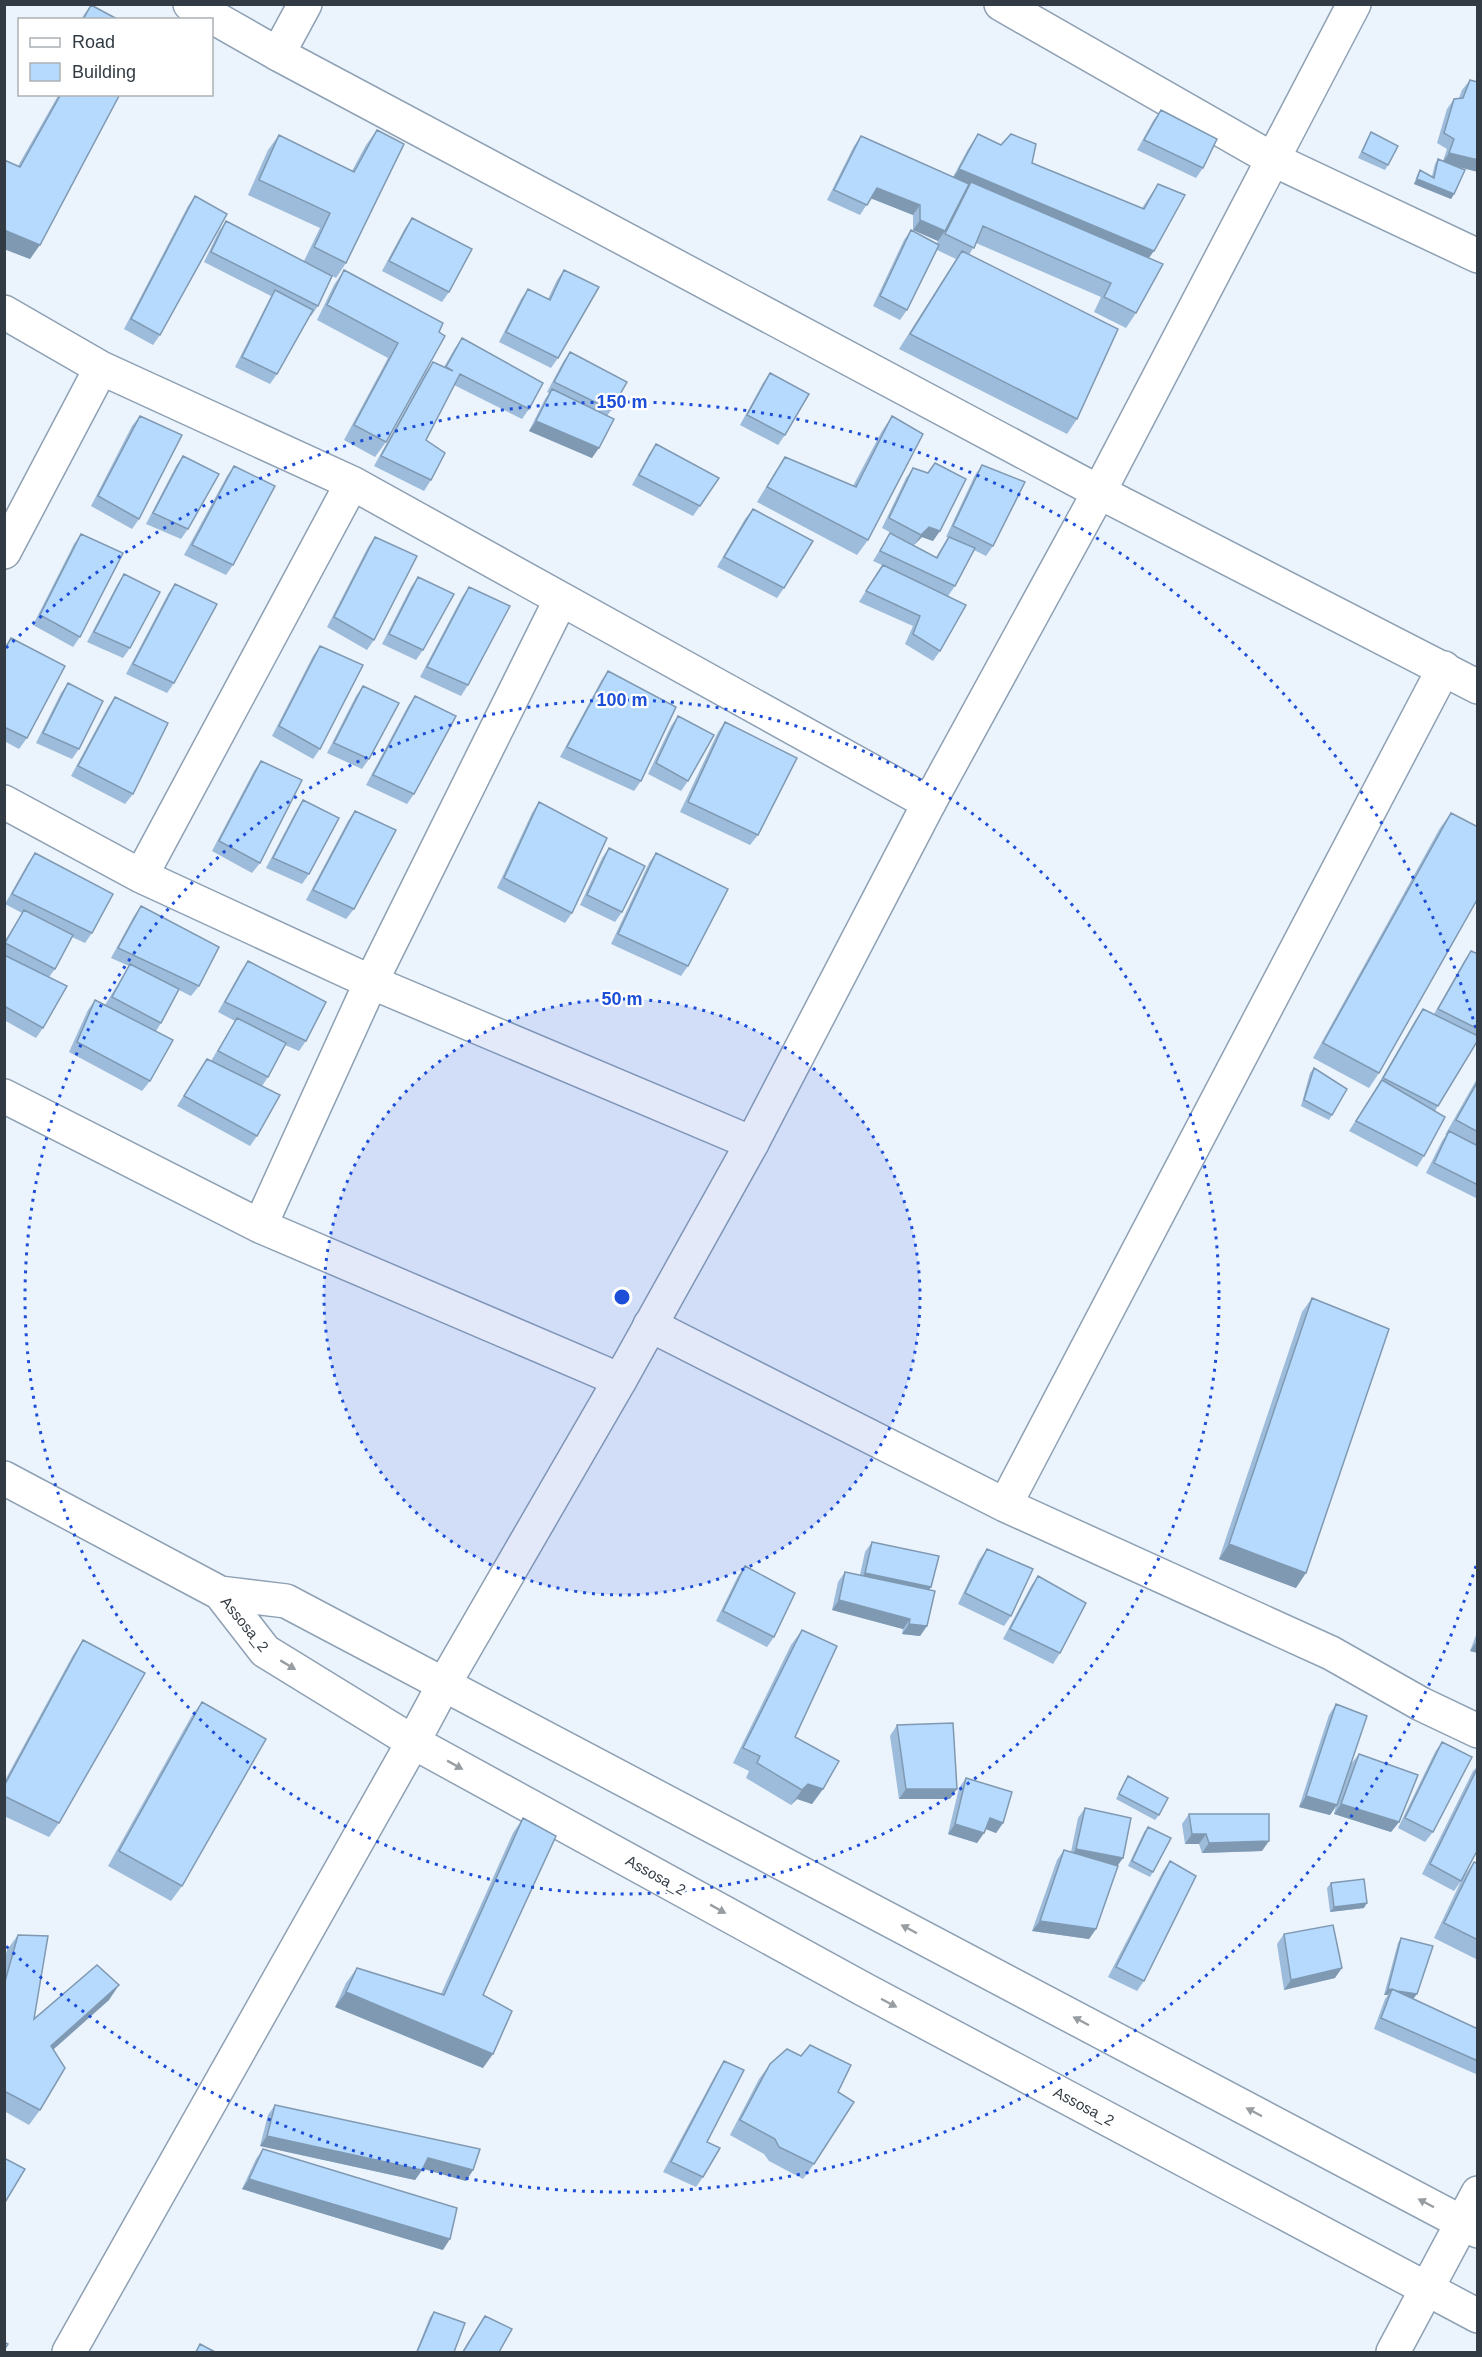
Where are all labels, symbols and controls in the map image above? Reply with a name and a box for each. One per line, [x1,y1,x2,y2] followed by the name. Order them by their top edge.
[18,18,213,96] legend
[72,32,115,52] text: Road
[72,62,136,82] text: Building
[596,392,648,412] text: 150 m
[596,690,648,710] text: 100 m
[601,989,643,1009] text: 50 m
[612,1287,632,1307] centre of rings
[218,1593,272,1655] street label: Assosa_2
[279,1660,296,1671] one-way arrow
[447,1760,464,1770] one-way arrow
[623,1852,689,1898] street label: Assosa_2
[710,1904,727,1914] one-way arrow
[900,1925,918,1935] one-way arrow
[880,1997,898,2007] one-way arrow
[1073,2016,1090,2026] one-way arrow
[1051,2083,1117,2129] street label: Assosa_2
[1245,2107,1262,2117] one-way arrow
[1417,2198,1434,2208] one-way arrow

